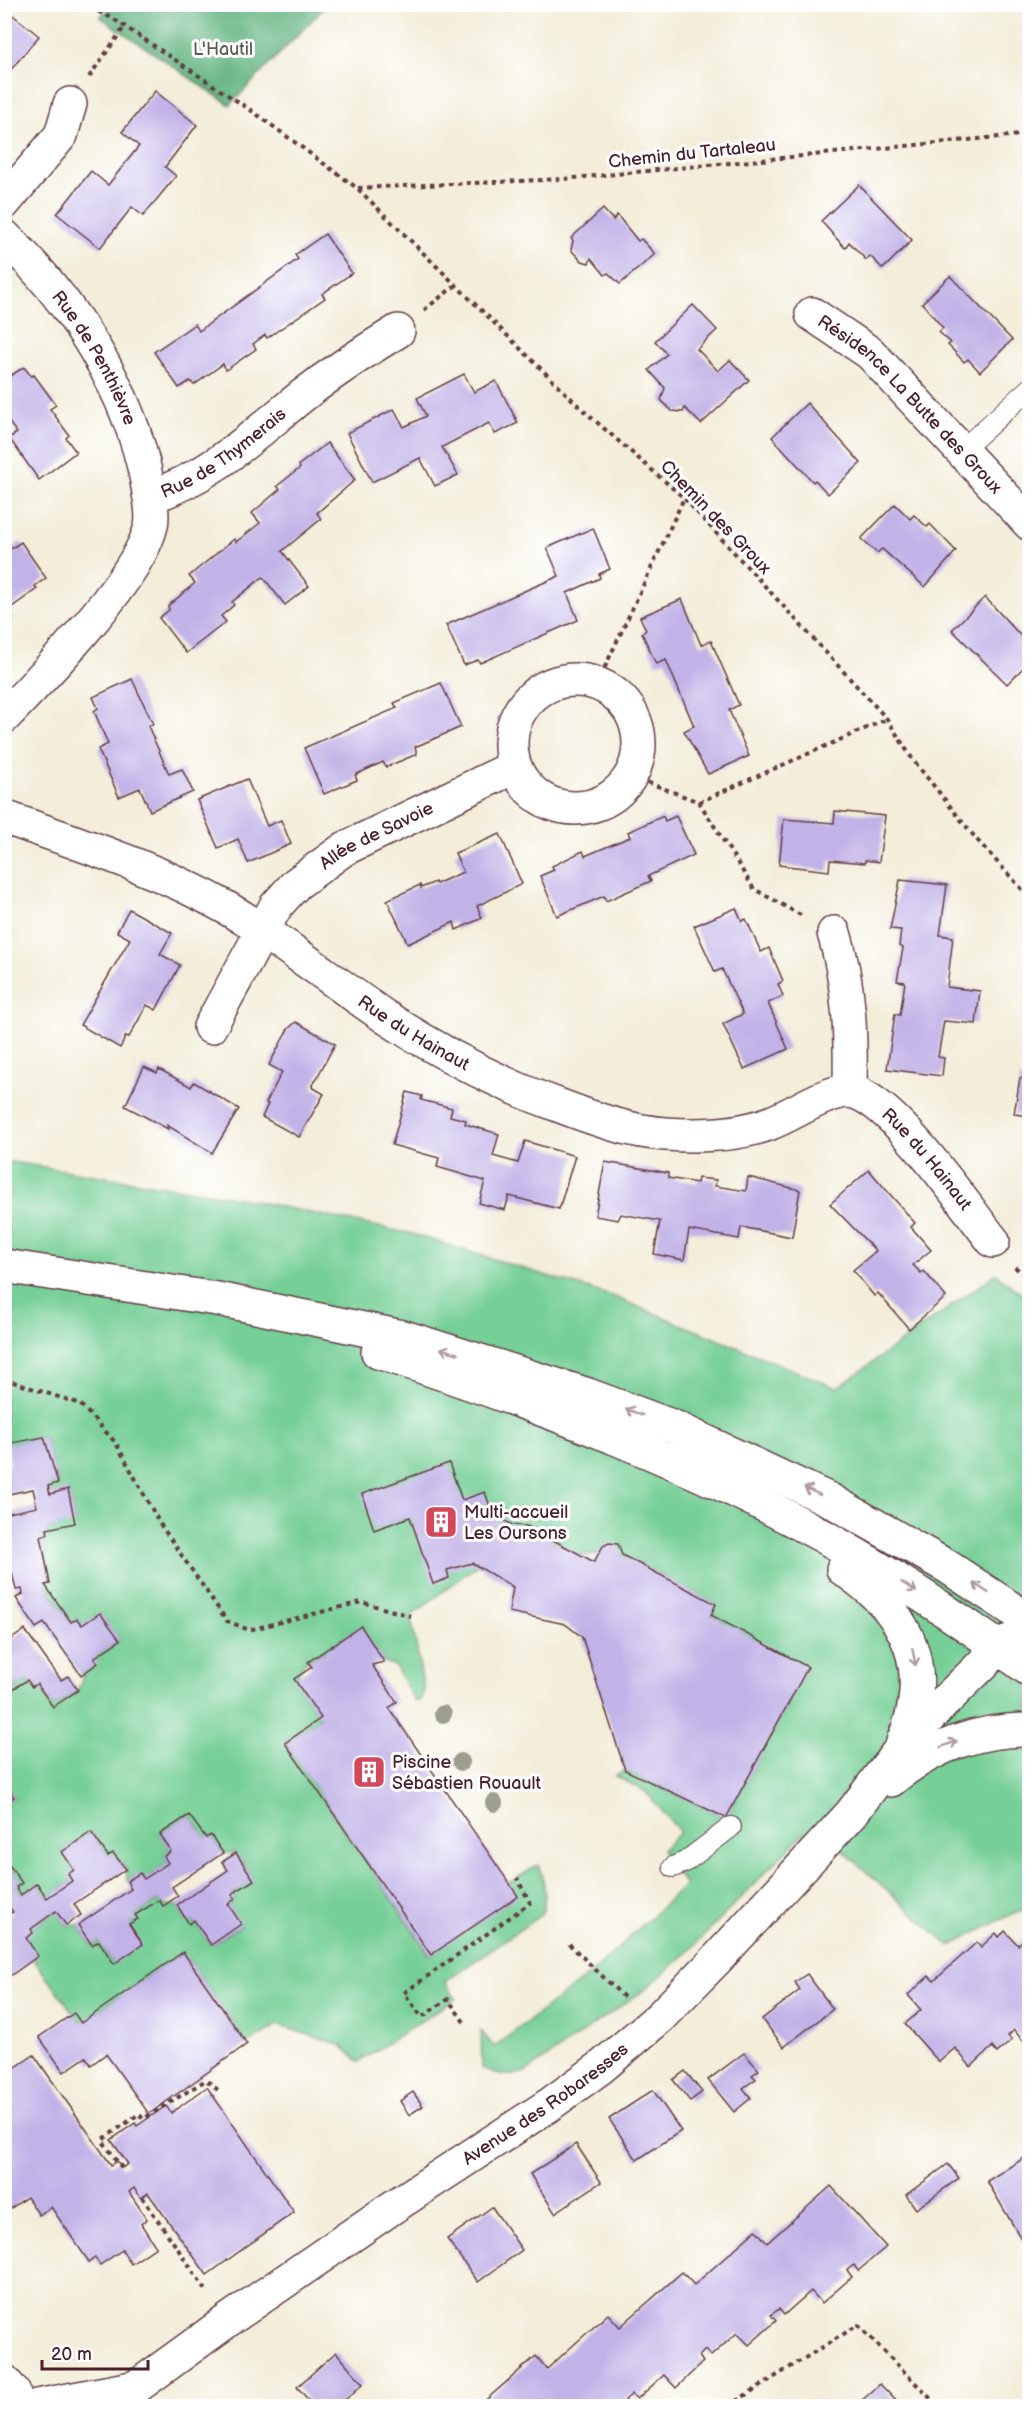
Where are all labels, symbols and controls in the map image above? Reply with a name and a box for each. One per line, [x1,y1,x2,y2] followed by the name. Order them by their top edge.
[193,39,253,60] park label: L'Hautil
[607,134,777,173] street label: Chemin du Tartaleau
[47,287,140,428] street label: Rue de Penthièvre
[814,311,1007,499] street label: Résidence La Butte des Groux
[158,404,290,503] street label: Rue de Thymerais
[656,456,776,579] street label: Chemin des Groux
[316,797,437,874] street label: Allée de Savoie
[354,991,473,1076] street label: Rue du Hainaut
[877,1104,976,1215] street label: Rue du Hainaut
[440,1345,459,1356] one-way arrow
[625,1406,644,1417] one-way arrow
[803,1485,821,1496] one-way arrow
[464,1502,568,1544] place label: Multi-accueil Les Oursons
[423,1504,459,1540] building icon: Multi-accueil Les Oursons
[900,1581,917,1593] one-way arrow
[973,1582,990,1594] one-way arrow
[909,1647,920,1667] one-way arrow
[939,1738,958,1749] one-way arrow
[392,1752,541,1794] place label: Piscine Sébastien Rouault
[351,1754,387,1790] building icon: Piscine Sébastien Rouault
[459,2039,633,2170] street label: Avenue des Robaresses
[42,2333,148,2371] scale bar
[51,2344,92,2365] text: 20 m

